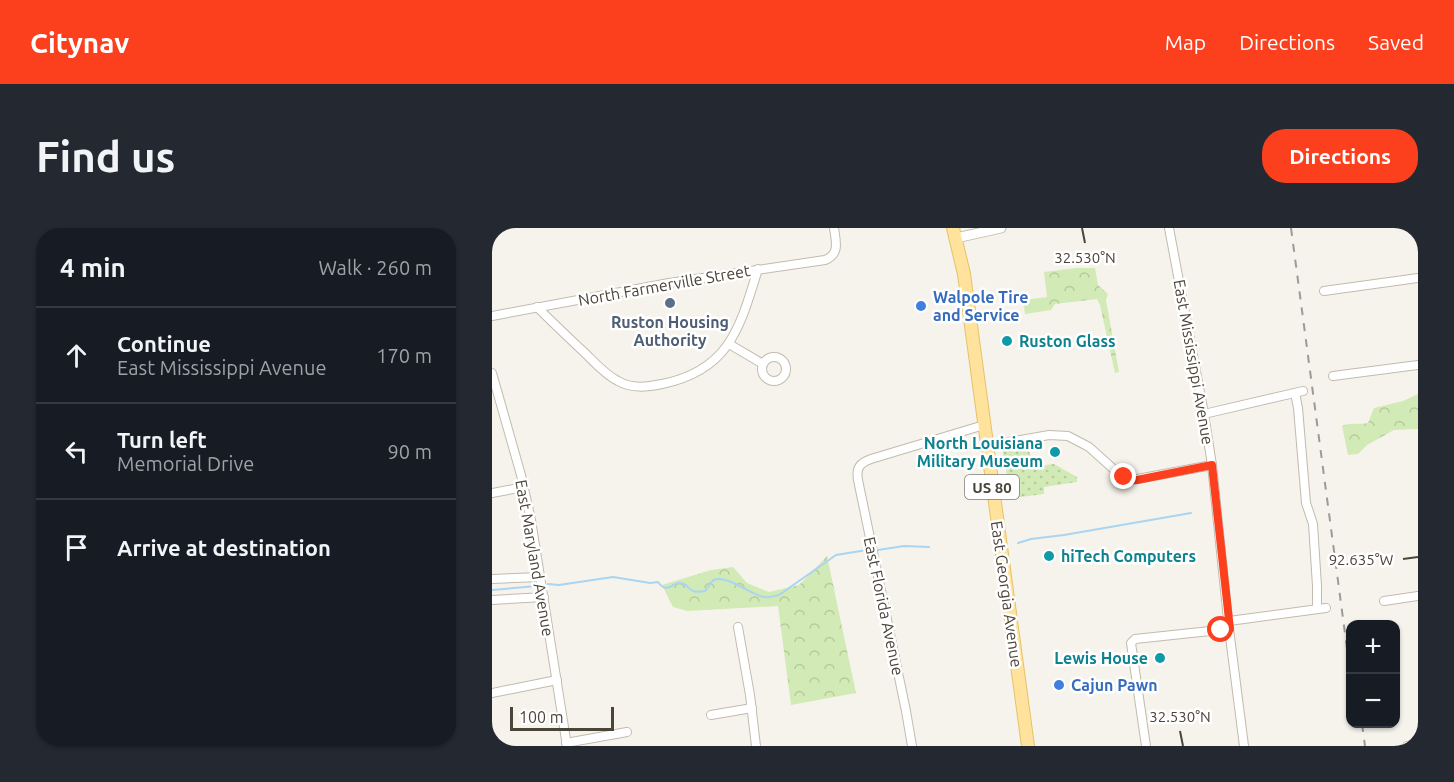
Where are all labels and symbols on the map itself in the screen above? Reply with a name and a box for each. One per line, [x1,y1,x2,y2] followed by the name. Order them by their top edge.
[1054,249,1116,266] text: 32.530°N
[577,261,752,309] street label: North Farmerville Street
[1171,278,1217,446] street label: East Mississippi Avenue
[933,288,1028,324] place label: Walpole Tire and Service
[663,296,677,310] marker: Ruston Housing Authority
[914,299,928,313] marker: Walpole Tire and Service
[611,313,729,349] place label: Ruston Housing Authority
[1019,332,1116,350] place label: Ruston Glass
[1000,334,1014,348] marker: Ruston Glass
[917,434,1043,470] place label: North Louisiana Military Museum
[1048,445,1062,459] marker: North Louisiana Military Museum
[1110,463,1136,489] route end
[965,475,1019,499] road number: US 80
[512,478,558,638] street label: East Maryland Avenue
[988,520,1026,668] street label: East Georgia Avenue
[861,535,907,677] street label: East Florida Avenue
[1061,547,1196,565] place label: hiTech Computers
[1042,549,1056,563] marker: hiTech Computers
[1329,551,1393,568] text: 92.635°W
[1207,616,1233,642] route start
[1054,649,1148,667] place label: Lewis House
[1153,651,1167,665] marker: Lewis House
[1071,676,1158,694] place label: Cajun Pawn
[1052,678,1066,692] marker: Cajun Pawn
[510,704,614,732] scale bar
[1149,708,1211,725] text: 32.530°N

